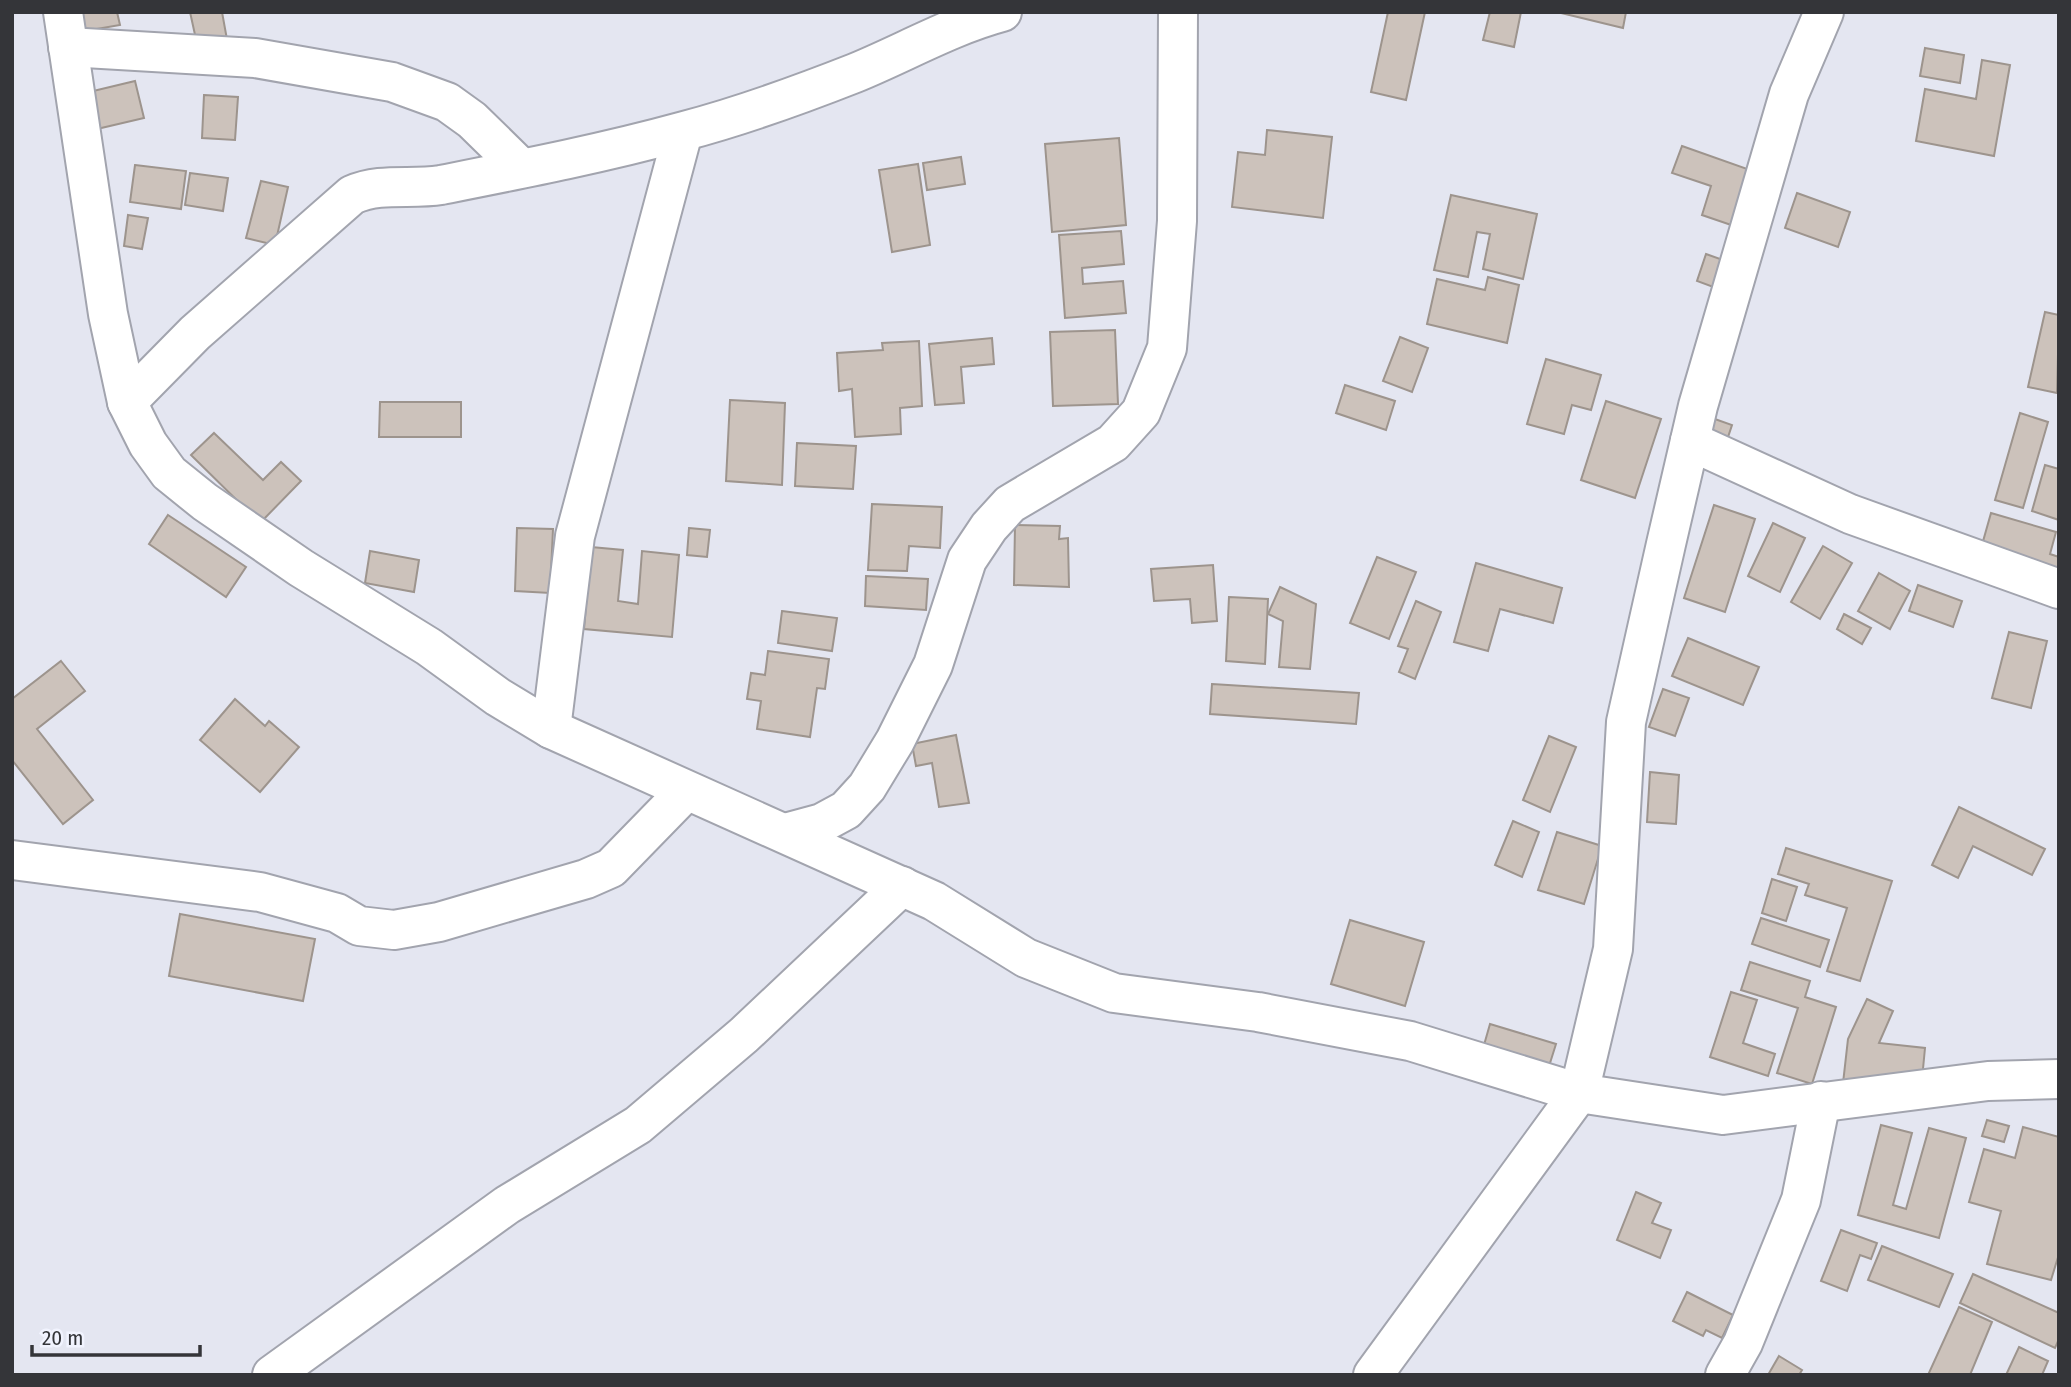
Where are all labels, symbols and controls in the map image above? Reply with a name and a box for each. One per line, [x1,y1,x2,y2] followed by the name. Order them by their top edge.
[32,1314,200,1358] scale bar
[42,1325,83,1351] text: 20 m

